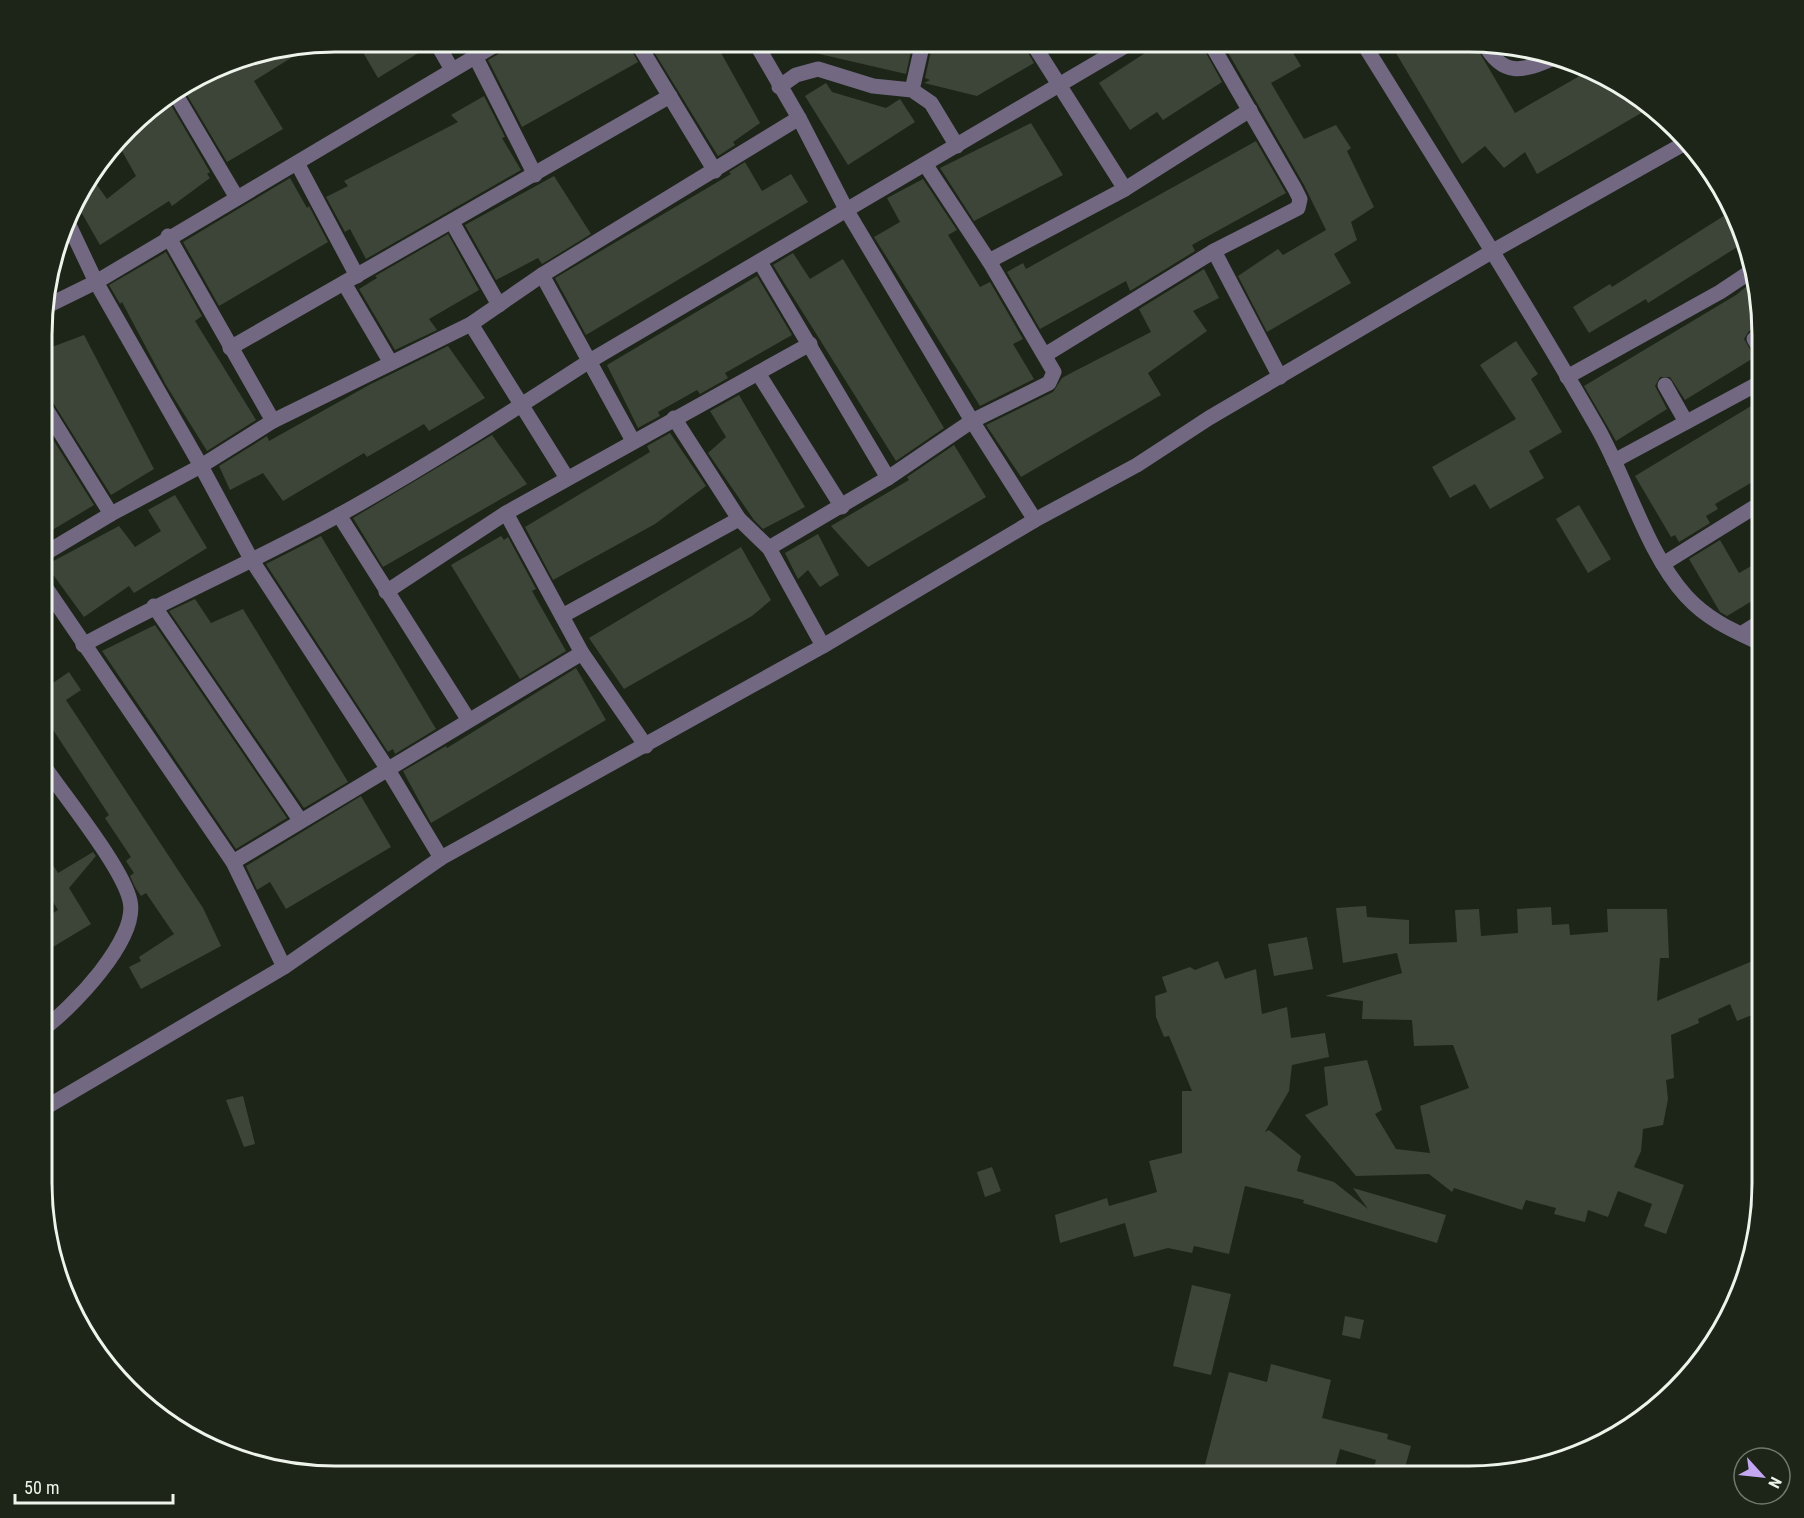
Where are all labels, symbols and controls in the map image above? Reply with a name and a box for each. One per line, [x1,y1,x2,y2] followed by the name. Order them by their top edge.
[1732,1446,1792,1506] north arrow
[15,1467,172,1505] scale bar
[1764,1474,1786,1491] text: N
[24,1477,59,1498] text: 50 m

